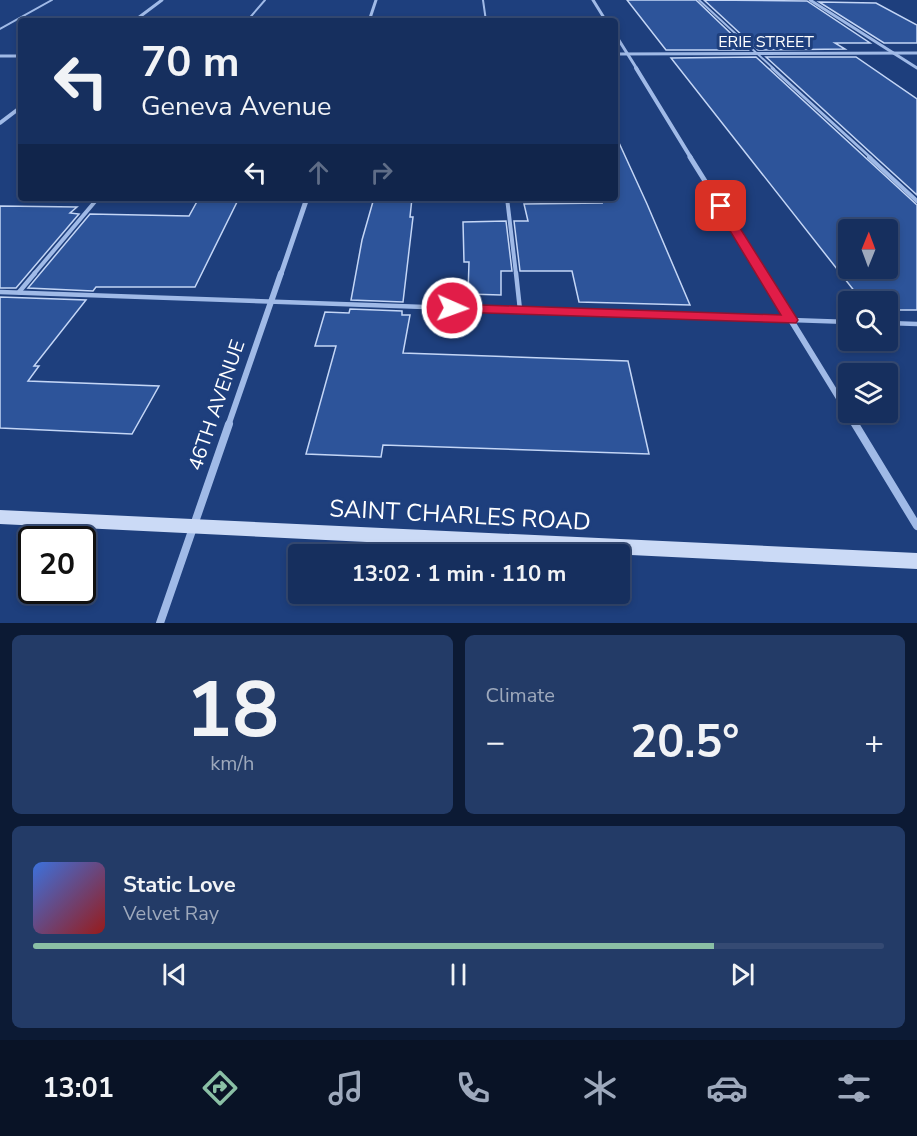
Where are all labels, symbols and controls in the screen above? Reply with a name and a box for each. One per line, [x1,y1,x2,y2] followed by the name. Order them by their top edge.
[718,31,814,53] street label: ERIE STREET
[141,34,240,91] text: 70 m
[42,42,120,120] icon: left
[141,88,331,125] text: Geneva Avenue
[239,156,272,189] icon: left
[302,156,335,189] icon: ahead
[365,156,398,189] icon: right
[695,180,746,231] pin
[704,189,737,222] icon: arrive
[838,219,898,279] north arrow
[838,219,898,423] map controls
[420,276,484,340] position arrow
[838,291,898,351] button: search
[182,336,251,474] street label: 46TH AVENUE
[838,363,898,423] button: layers
[328,492,592,538] street label: SAINT CHARLES ROAD
[18,526,96,604] speed limit sign: 20
[352,559,566,589] text: 13:02 · 1 min · 110 m
[185,657,279,764] text: 18
[486,682,555,709] text: Climate
[630,712,739,773] text: 20.5°
[486,720,505,765] text: −
[864,720,884,765] text: +
[210,750,254,777] text: km/h
[123,870,236,900] text: Static Love
[123,900,219,927] text: Velvet Ray
[158,958,191,991] icon: previous
[442,958,475,991] icon: pause
[726,958,759,991] icon: next
[199,1067,241,1109] icon: directions
[325,1067,367,1109] icon: music
[452,1067,494,1109] icon: phone
[579,1067,621,1109] icon: climate
[706,1067,748,1109] icon: car
[833,1067,875,1109] icon: filters
[42,1070,114,1107] text: 13:01

